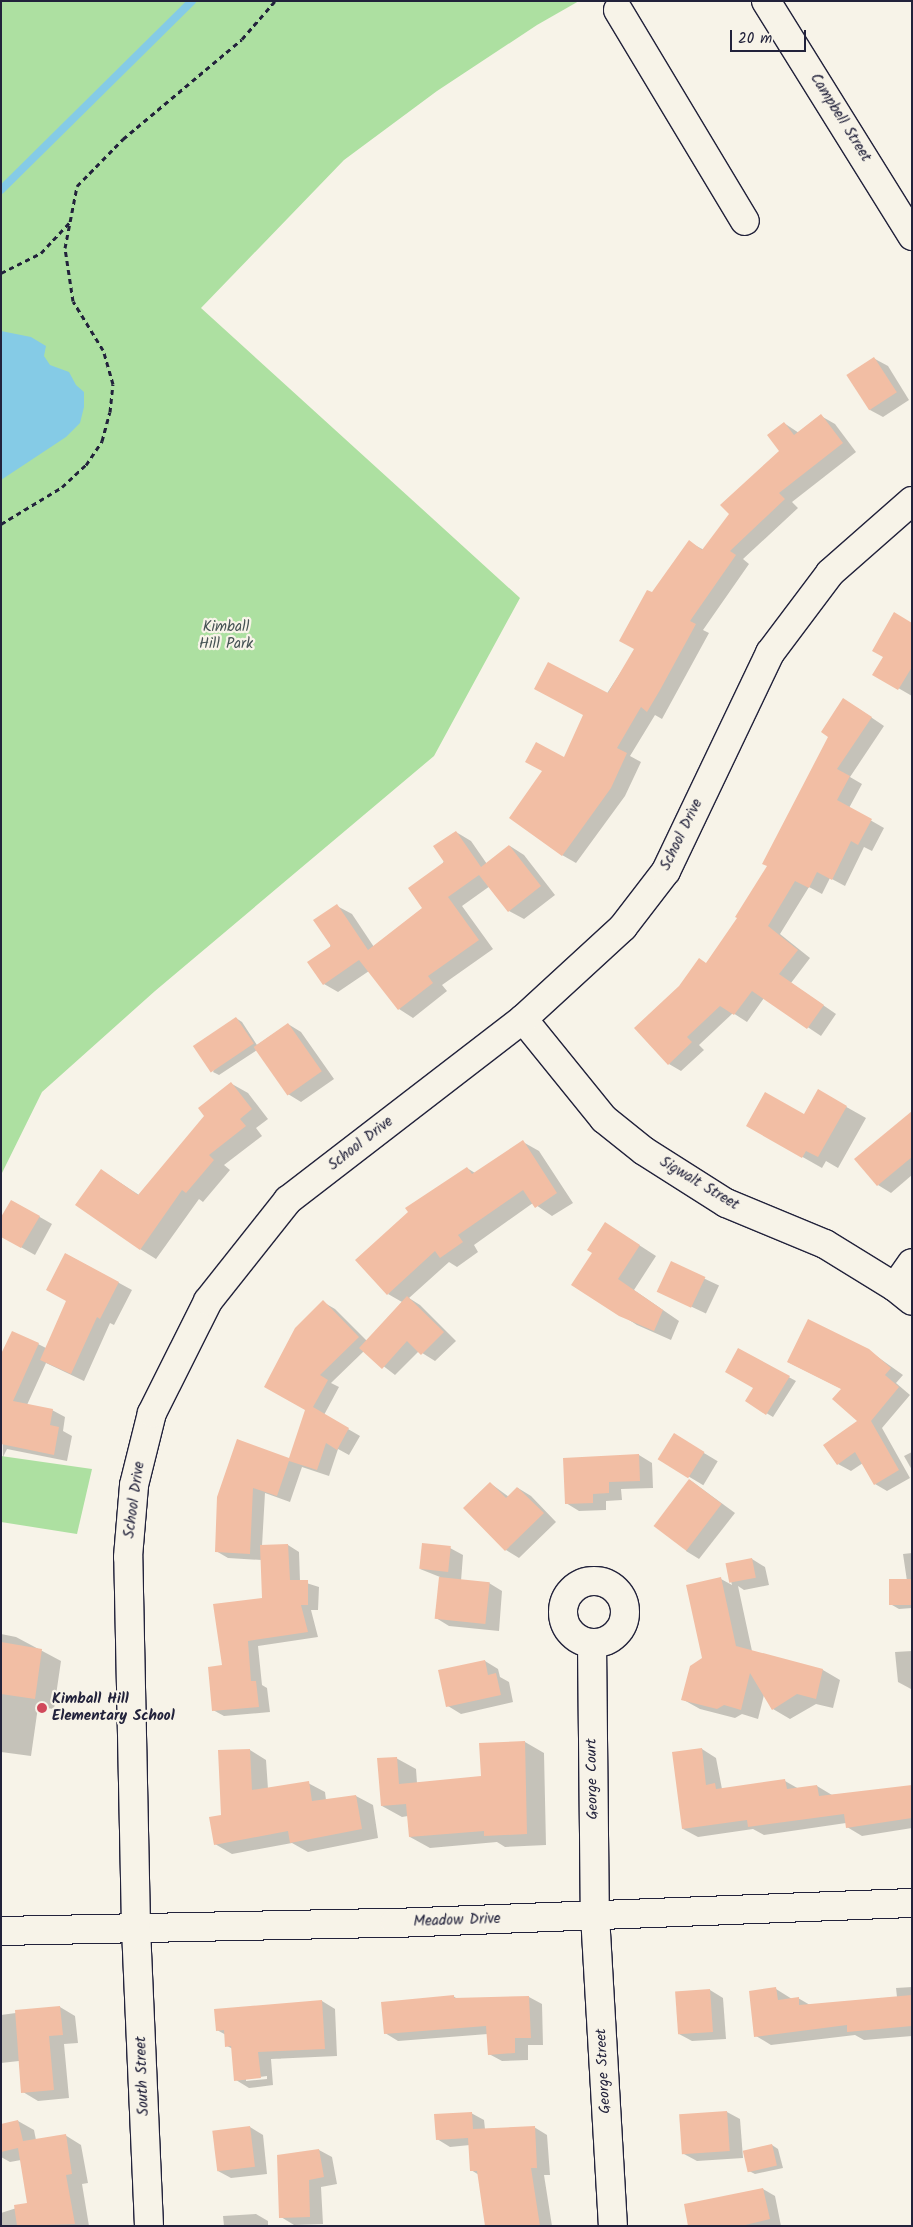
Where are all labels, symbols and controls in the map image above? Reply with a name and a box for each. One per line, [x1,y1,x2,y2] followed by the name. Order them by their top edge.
[733,20,809,52] scale bar
[738,27,772,51] text: 20 m
[806,70,874,166] street label: Campbell Street
[199,618,253,653] park label: Kimball Hill Park
[657,796,707,874] street label: School Drive
[325,1113,397,1175] street label: School Drive
[656,1153,742,1215] street label: Sigwalt Street
[121,1460,149,1540] street label: School Drive
[52,1690,175,1725] place label: Kimball Hill Elementary School
[36,1702,48,1714] marker: Kimball Hill Elementary School
[583,1738,603,1820] street label: George Court
[413,1910,501,1932] street label: Meadow Drive
[593,2028,615,2114] street label: George Street
[133,2036,153,2116] street label: South Street

